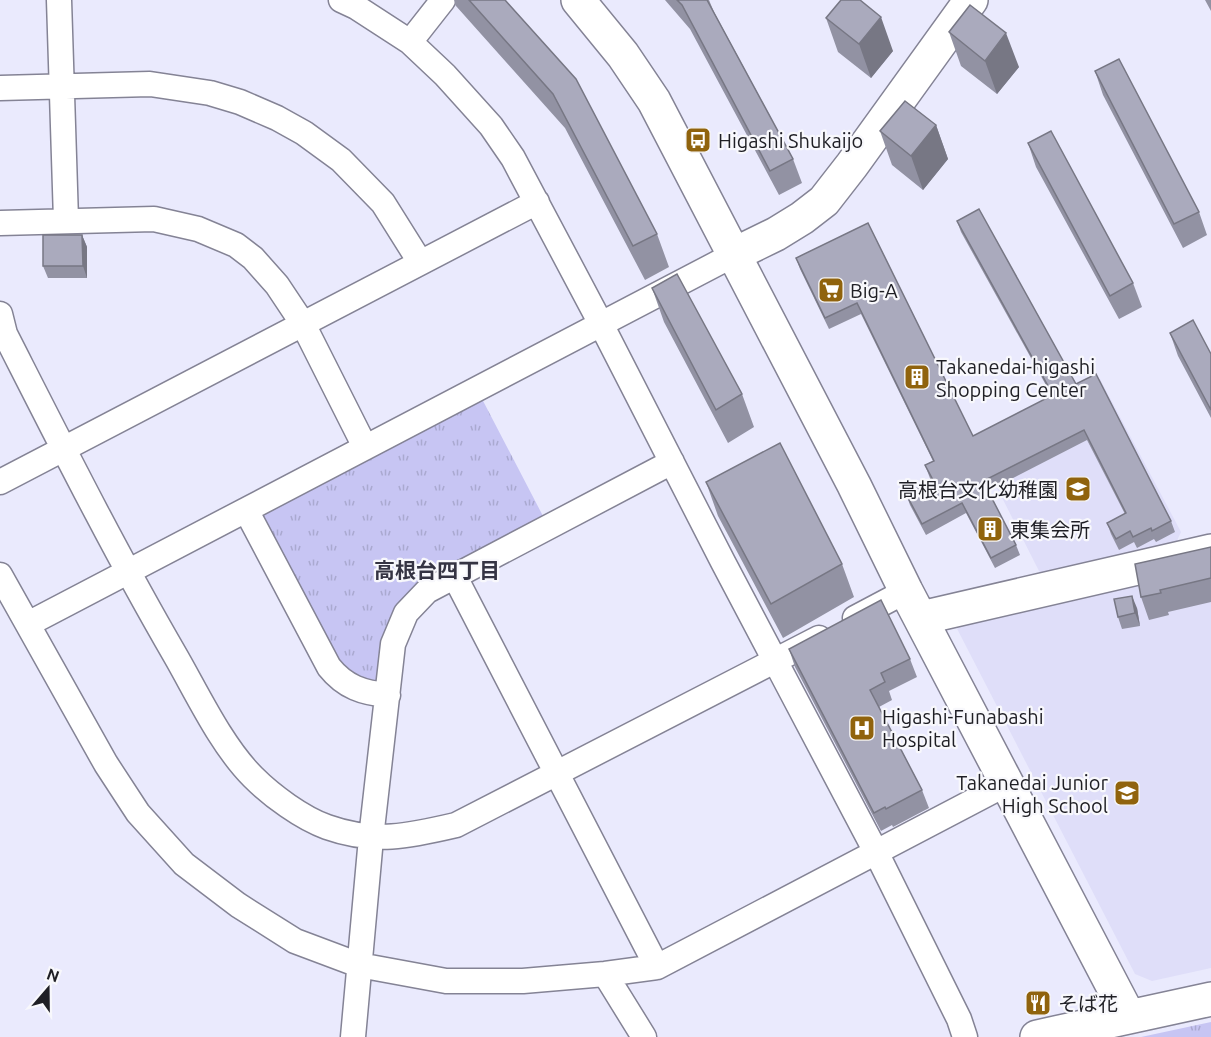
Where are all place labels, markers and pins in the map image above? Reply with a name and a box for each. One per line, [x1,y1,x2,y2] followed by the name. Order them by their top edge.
[683,125,713,155] bus stop icon: Higashi Shukaijo
[718,129,863,152] place label: Higashi Shukaijo
[816,275,846,305] supermarket icon: Big-A
[850,279,898,302] place label: Big-A
[936,355,1095,401] place label: Takanedai-higashi Shopping Center
[902,362,932,392] building icon: Takanedai-higashi Shopping Center
[1063,474,1093,504] school or university icon: 高根台文化幼稚園
[898,478,1058,501] place label: 高根台文化幼稚園
[975,514,1005,544] building icon: 東集会所
[1010,518,1090,541] place label: 東集会所
[882,705,1044,751] place label: Higashi-Funabashi Hospital
[847,713,877,743] hospital icon: Higashi-Funabashi Hospital
[956,771,1108,817] place label: Takanedai Junior High School
[1112,778,1142,808] school or university icon: Takanedai Junior High School
[1023,988,1053,1018] restaurant icon: そば花
[1058,992,1118,1015] place label: そば花

